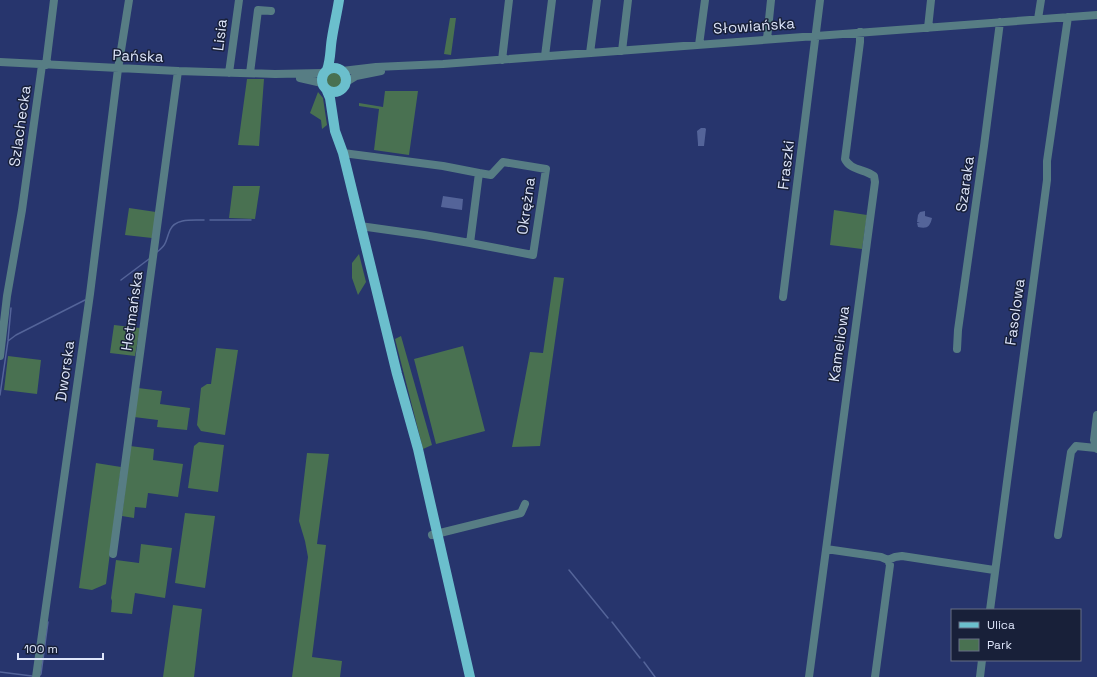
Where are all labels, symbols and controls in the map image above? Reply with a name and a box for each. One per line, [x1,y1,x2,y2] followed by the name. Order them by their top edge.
[713,13,796,38] street label: Słowiańska
[208,17,231,52] street label: Lisia
[112,45,164,66] street label: Pańska
[4,84,35,168] street label: Szlachecka
[773,139,798,191] street label: Fraszki
[951,154,978,213] street label: Szaraka
[512,176,539,236] street label: Okrężna
[116,269,147,352] street label: Hetmańska
[1000,277,1029,346] street label: Fasolowa
[824,304,853,383] street label: Kameliowa
[51,339,78,402] street label: Dworska
[951,609,1081,661] legend
[987,617,1015,633] text: Ulica
[18,635,103,661] scale bar
[987,637,1012,653] text: Park
[24,641,58,657] text: 100 m

